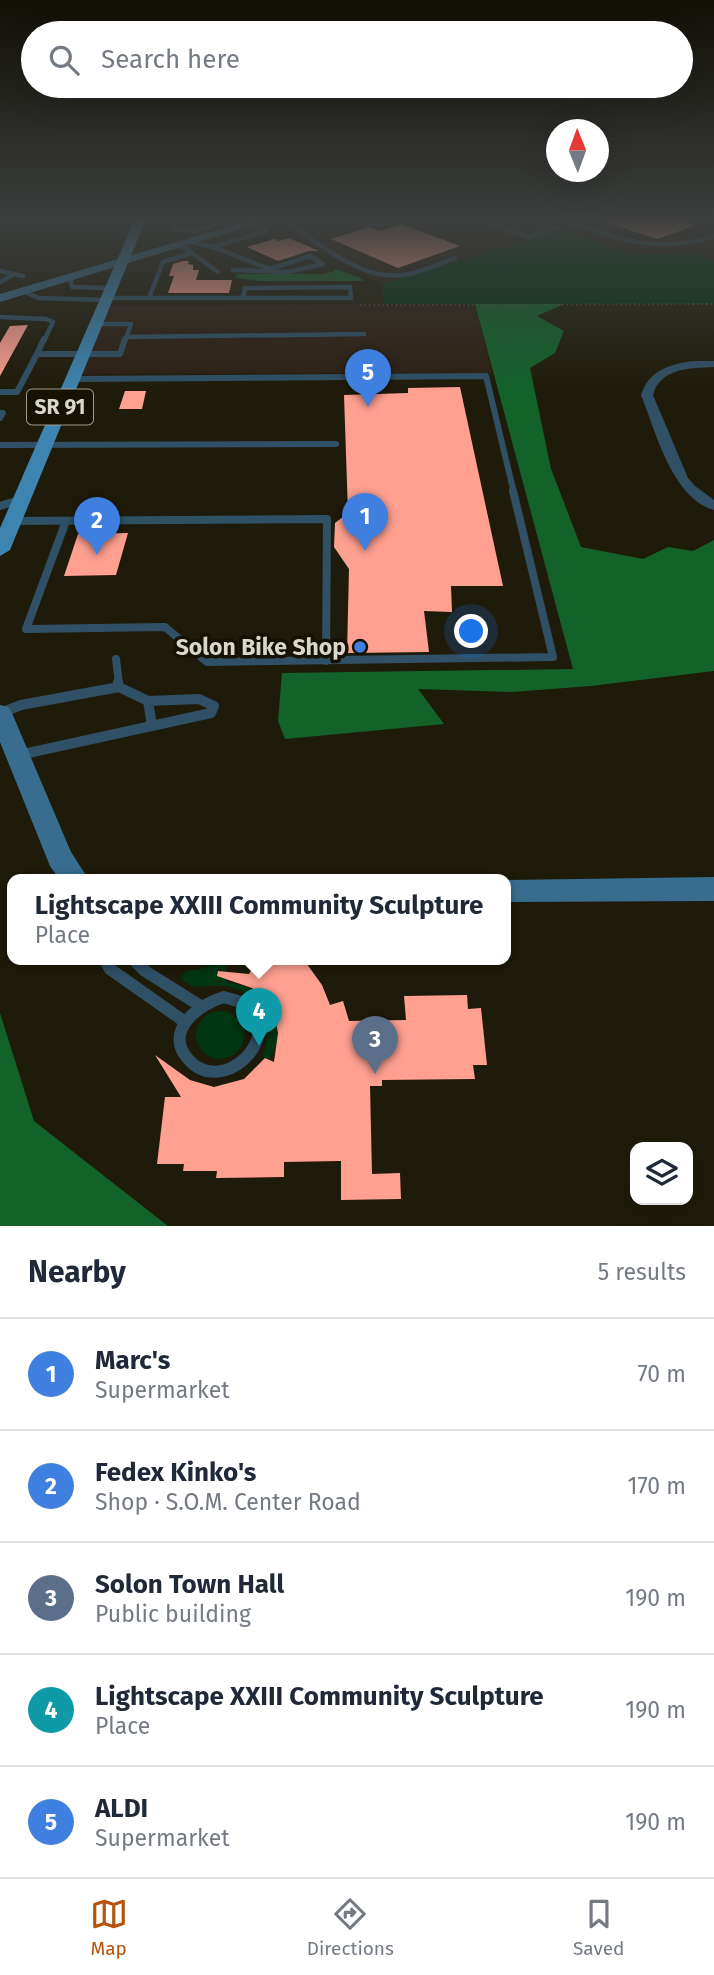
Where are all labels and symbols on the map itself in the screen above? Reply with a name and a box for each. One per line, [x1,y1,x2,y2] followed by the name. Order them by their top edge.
[546,119,609,182] north arrow
[345,349,391,407] pin: 5
[27,390,93,424] road number: SR 91
[342,493,388,551] pin: 1
[74,497,120,555] pin: 2
[454,614,488,648] your location
[176,633,346,661] place label: Solon Bike Shop
[352,639,368,655] marker: Solon Bike Shop
[236,988,282,1046] pin: 4
[352,1016,398,1074] pin: 3

